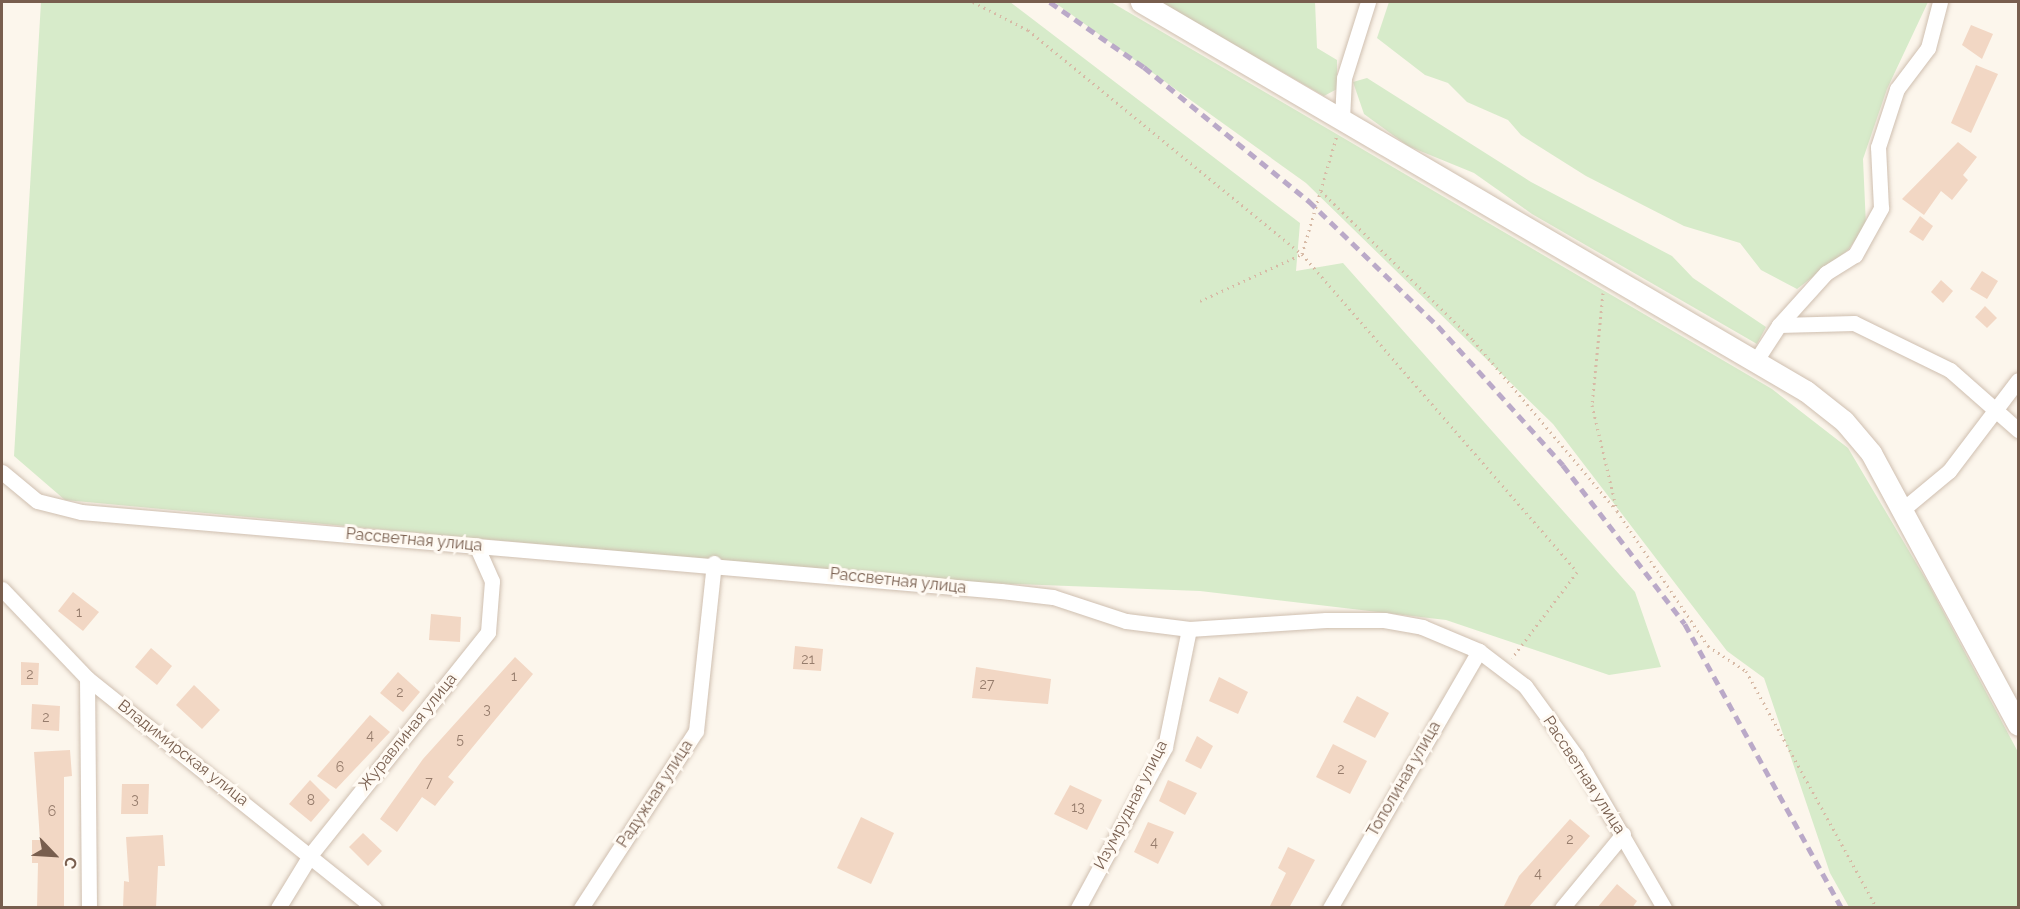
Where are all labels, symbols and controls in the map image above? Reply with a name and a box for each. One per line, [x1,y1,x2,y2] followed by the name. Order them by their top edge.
[345,524,483,556] street label: Рассветная улица
[829,564,967,598] street label: Рассветная улица
[76,604,82,620] house number: 1
[801,651,815,667] house number: 21
[26,666,34,682] house number: 2
[511,668,517,684] house number: 1
[355,669,461,795] street label: Журавлиная улица
[980,676,994,692] house number: 27
[396,684,404,700] house number: 2
[114,696,252,810] street label: Владимирская улица
[483,701,491,717] house number: 3
[42,709,50,725] house number: 2
[1539,712,1629,838] street label: Рассветная улица
[1363,718,1445,840] street label: Тополиная улица
[366,727,374,743] house number: 4
[456,731,464,747] house number: 5
[613,736,697,852] street label: Радужная улица
[1090,737,1172,873] street label: Изумрудная улица
[336,759,344,775] house number: 6
[1337,761,1345,777] house number: 2
[425,774,433,790] house number: 7
[131,791,139,807] house number: 3
[307,792,315,808] house number: 8
[1071,799,1085,815] house number: 13
[48,803,56,819] house number: 6
[24,825,84,885] north arrow
[1566,831,1574,847] house number: 2
[1150,834,1158,850] house number: 4
[60,854,82,872] text: С
[1534,865,1542,881] house number: 4

